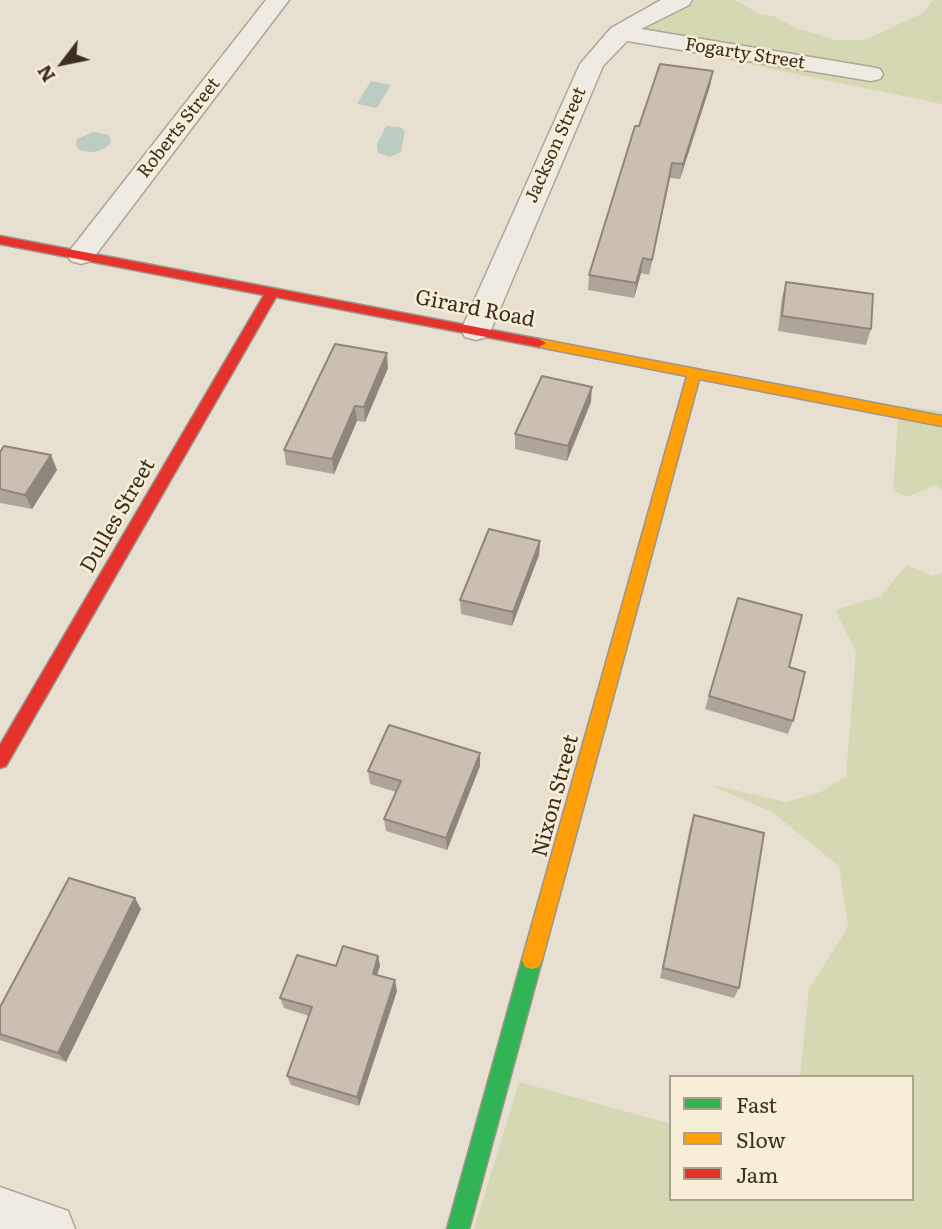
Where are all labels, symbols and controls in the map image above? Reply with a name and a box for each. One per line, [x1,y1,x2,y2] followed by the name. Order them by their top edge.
[28,28,98,98] north arrow
[683,34,807,74] street label: Fogarty Street
[29,60,61,88] text: N
[133,74,225,182] street label: Roberts Street
[521,84,591,206] street label: Jackson Street
[413,285,537,333] street label: Girard Road
[75,454,161,578] street label: Dulles Street
[528,732,584,860] street label: Nixon Street
[669,1075,914,1201] legend
[736,1088,777,1119] text: Fast
[736,1123,786,1154] text: Slow
[736,1158,778,1189] text: Jam

